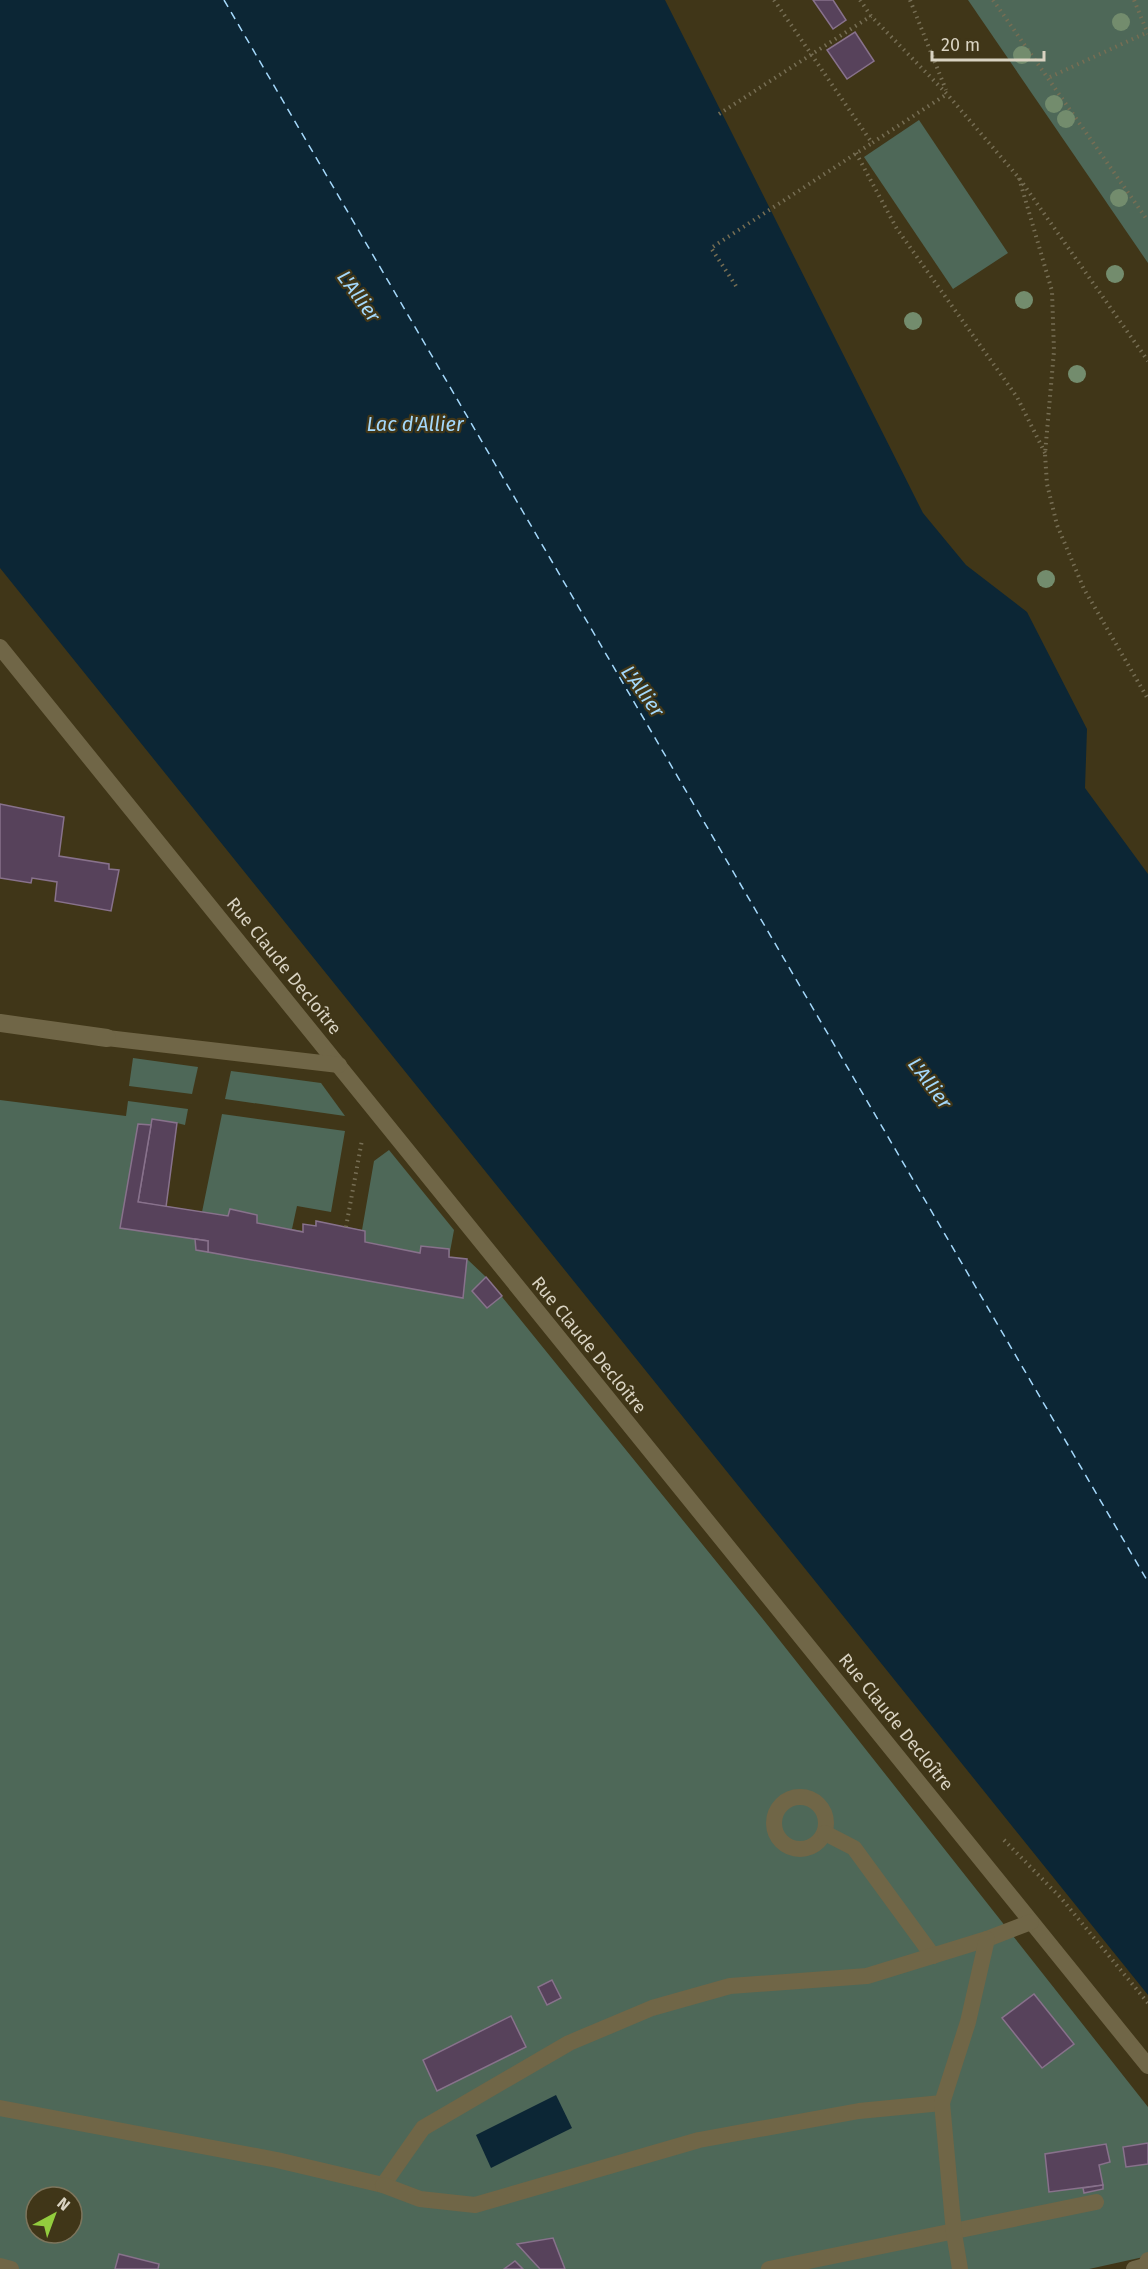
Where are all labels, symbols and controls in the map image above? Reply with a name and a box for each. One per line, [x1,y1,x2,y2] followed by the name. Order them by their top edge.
[932,24,1044,62] scale bar
[941,34,980,56] text: 20 m
[332,266,387,328] water label: L'Allier
[366,412,465,436] water label: Lac d'Allier
[616,661,671,723] water label: L'Allier
[222,893,346,1039] street label: Rue Claude Decloître
[903,1053,958,1114] water label: L'Allier
[527,1272,651,1418] street label: Rue Claude Decloître
[834,1649,958,1795] street label: Rue Claude Decloître
[24,2185,84,2245] north arrow
[53,2193,74,2215] text: N

